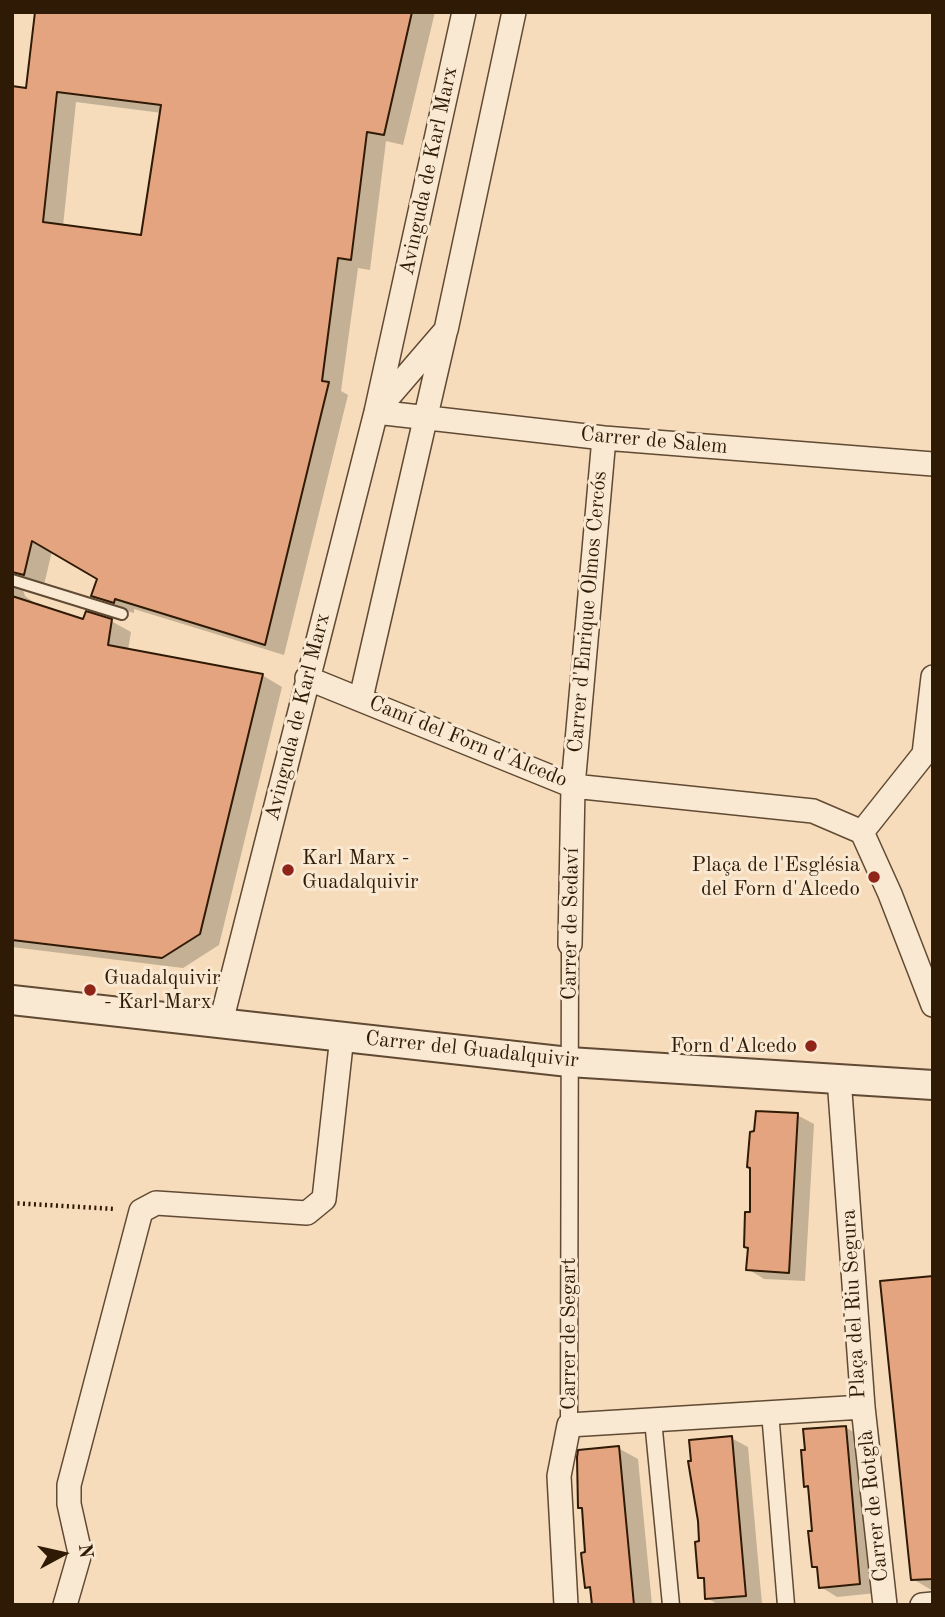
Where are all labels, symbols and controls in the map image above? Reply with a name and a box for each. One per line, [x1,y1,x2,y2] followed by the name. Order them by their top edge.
[395,64,463,278] street label: Avinguda de Karl Marx
[579,422,729,460] street label: Carrer de Salem
[563,470,613,754] street label: Carrer d'Enrique Olmos Cercós
[260,611,336,823] street label: Avinguda de Karl Marx
[365,691,571,793] street label: Camí del Forn d'Alcedo
[302,845,419,895] place label: Karl Marx - Guadalquivir
[557,848,585,1000] street label: Carrer de Sedaví
[692,852,860,902] place label: Plaça de l'Església del Forn d'Alcedo
[280,862,296,878] marker: Karl Marx - Guadalquivir
[866,869,882,885] marker: Plaça de l'Església del Forn d'Alcedo
[104,965,221,1015] place label: Guadalquivir - Karl Marx
[82,982,98,998] marker: Guadalquivir - Karl Marx
[364,1026,580,1074] street label: Carrer del Guadalquivir
[670,1033,797,1059] place label: Forn d'Alcedo
[803,1038,819,1054] marker: Forn d'Alcedo
[836,1209,872,1399] street label: Plaça del Riu Segura
[556,1258,582,1410] street label: Carrer de Segart
[853,1429,895,1583] street label: Carrer de Rotglà
[28,1519,98,1589] north arrow
[74,1542,95,1560] text: N

